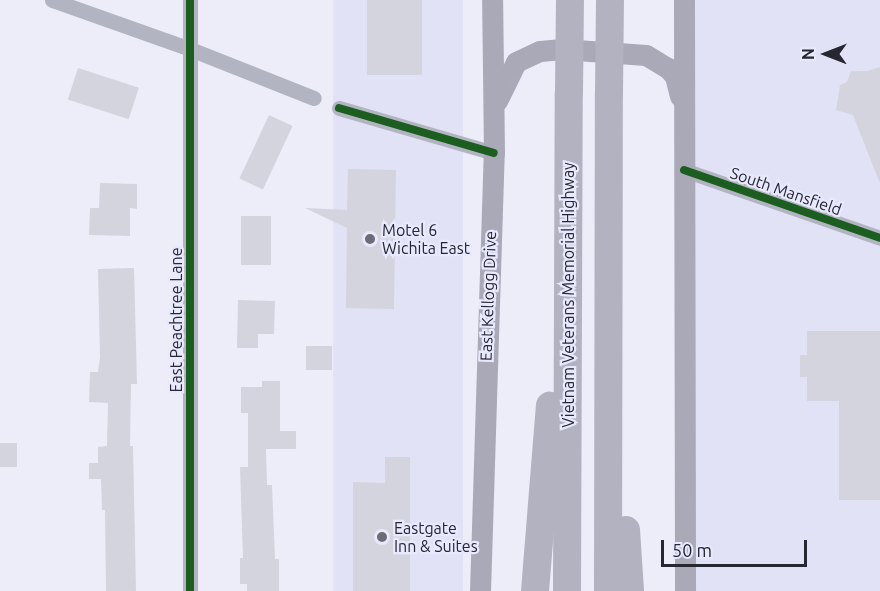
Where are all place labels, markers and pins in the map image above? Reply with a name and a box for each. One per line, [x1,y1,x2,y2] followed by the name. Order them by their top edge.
[382,220,470,258] place label: Motel 6 Wichita East
[363,232,377,246] marker: Motel 6 Wichita East
[394,518,478,556] place label: Eastgate Inn & Suites
[375,530,389,544] marker: Eastgate Inn & Suites

